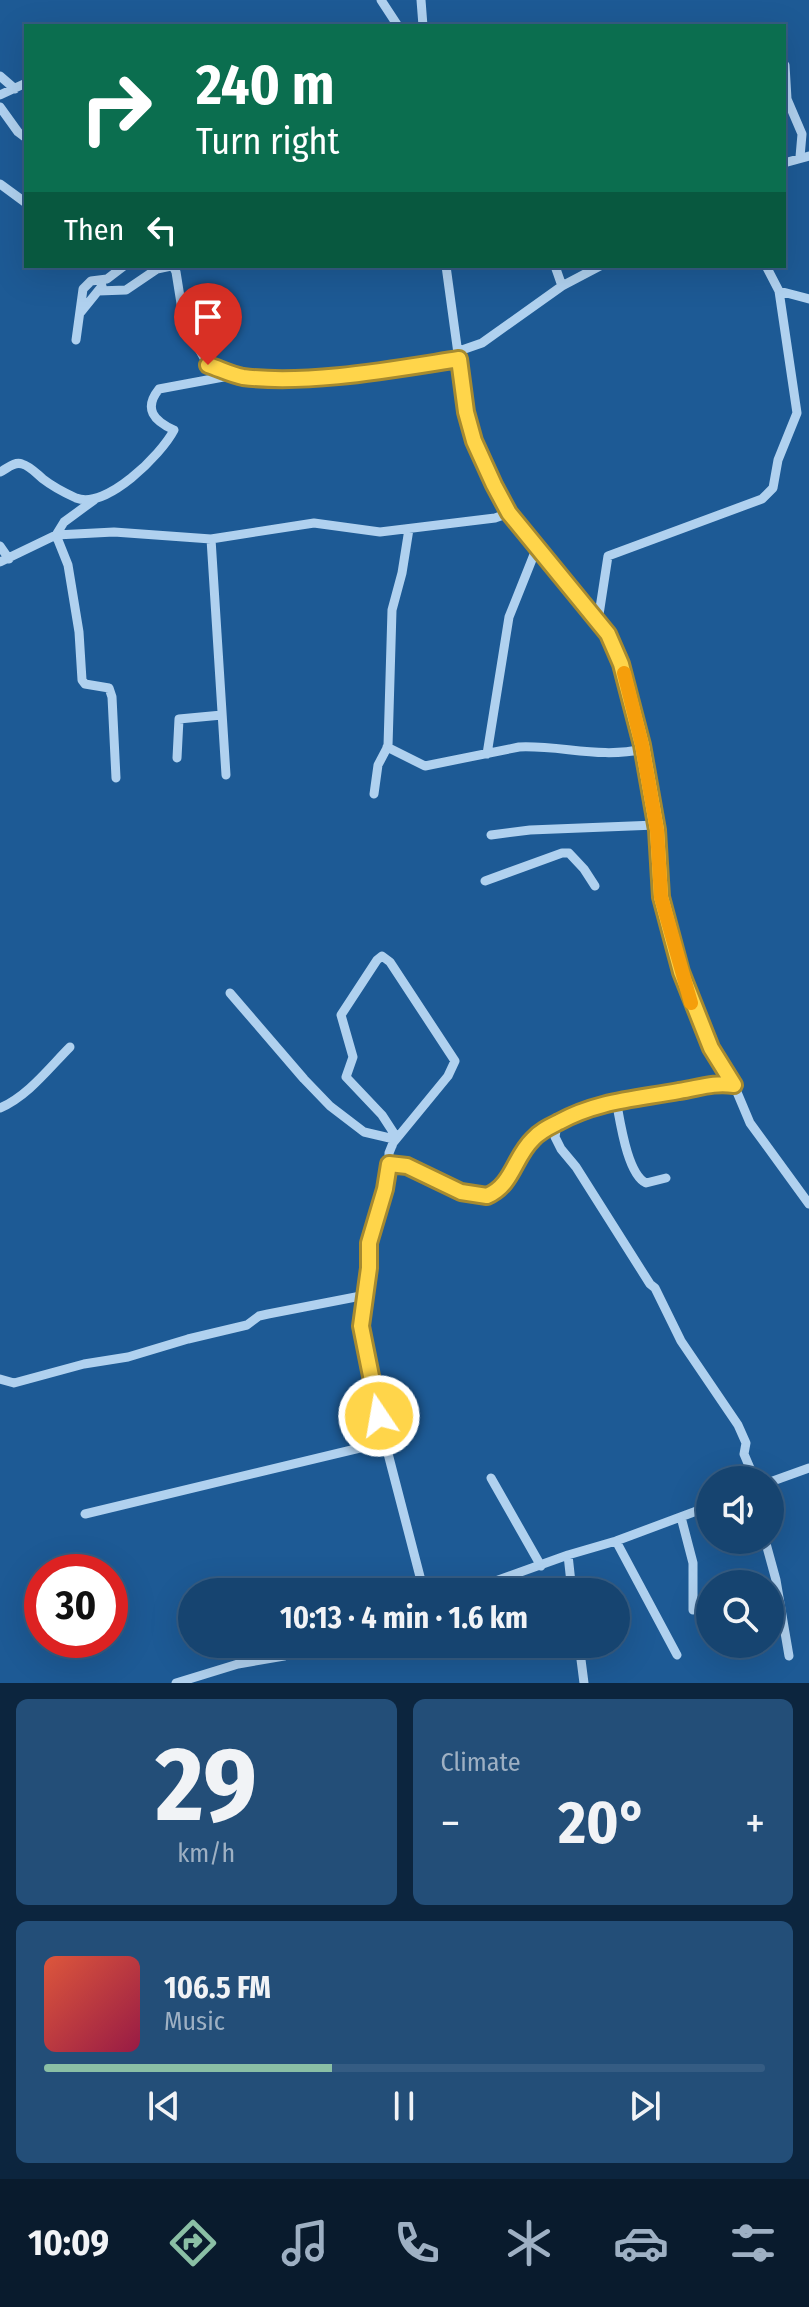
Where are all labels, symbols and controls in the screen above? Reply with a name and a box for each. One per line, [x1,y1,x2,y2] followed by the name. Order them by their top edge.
[196,52,335,119] text: 240 m
[64,56,168,160] icon: right
[196,120,339,164] text: Turn right
[140,208,184,252] icon: left
[64,212,124,248] text: Then
[174,283,242,365] pin
[186,295,230,339] icon: arrive
[337,1374,421,1458] position arrow
[696,1466,784,1658] map controls
[696,1466,784,1554] button: sound
[24,1554,128,1658] speed limit sign: 30
[696,1570,784,1658] button: search
[280,1600,528,1636] text: 10:13 · 4 min · 1.6 km
[156,1723,257,1848] text: 29
[441,1747,521,1778] text: Climate
[558,1787,647,1859] text: 20°
[441,1797,460,1850] text: −
[745,1797,765,1850] text: +
[177,1838,235,1869] text: km/h
[164,1970,271,2006] text: 106.5 FM
[164,2006,225,2037] text: Music
[142,2084,186,2128] icon: previous
[382,2084,426,2128] icon: pause
[623,2084,667,2128] icon: next
[165,2215,221,2271] icon: directions
[277,2215,333,2271] icon: music
[389,2215,445,2271] icon: phone
[501,2215,557,2271] icon: climate
[613,2215,669,2271] icon: car
[725,2215,781,2271] icon: filters
[28,2221,109,2265] text: 10:09

